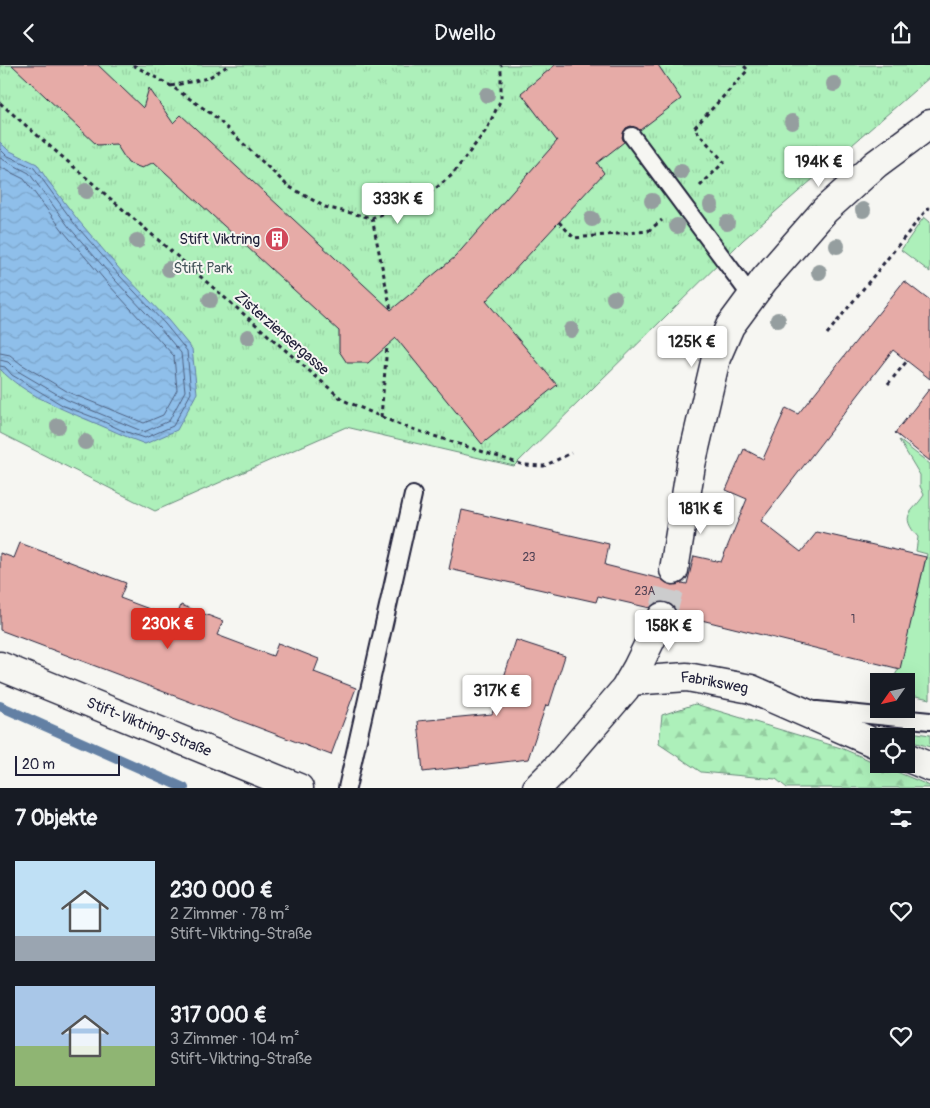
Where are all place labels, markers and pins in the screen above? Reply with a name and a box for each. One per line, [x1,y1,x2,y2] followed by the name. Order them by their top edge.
[778,145,860,188] pin: 194K €
[357,183,439,225] pin: 333K €
[264,226,290,252] building icon: Stift Viktring
[179,230,260,249] place label: Stift Viktring
[651,325,733,368] pin: 125K €
[660,493,742,535] pin: 181K €
[127,607,209,650] pin: 230K €
[628,609,710,652] pin: 158K €
[456,675,538,717] pin: 317K €

